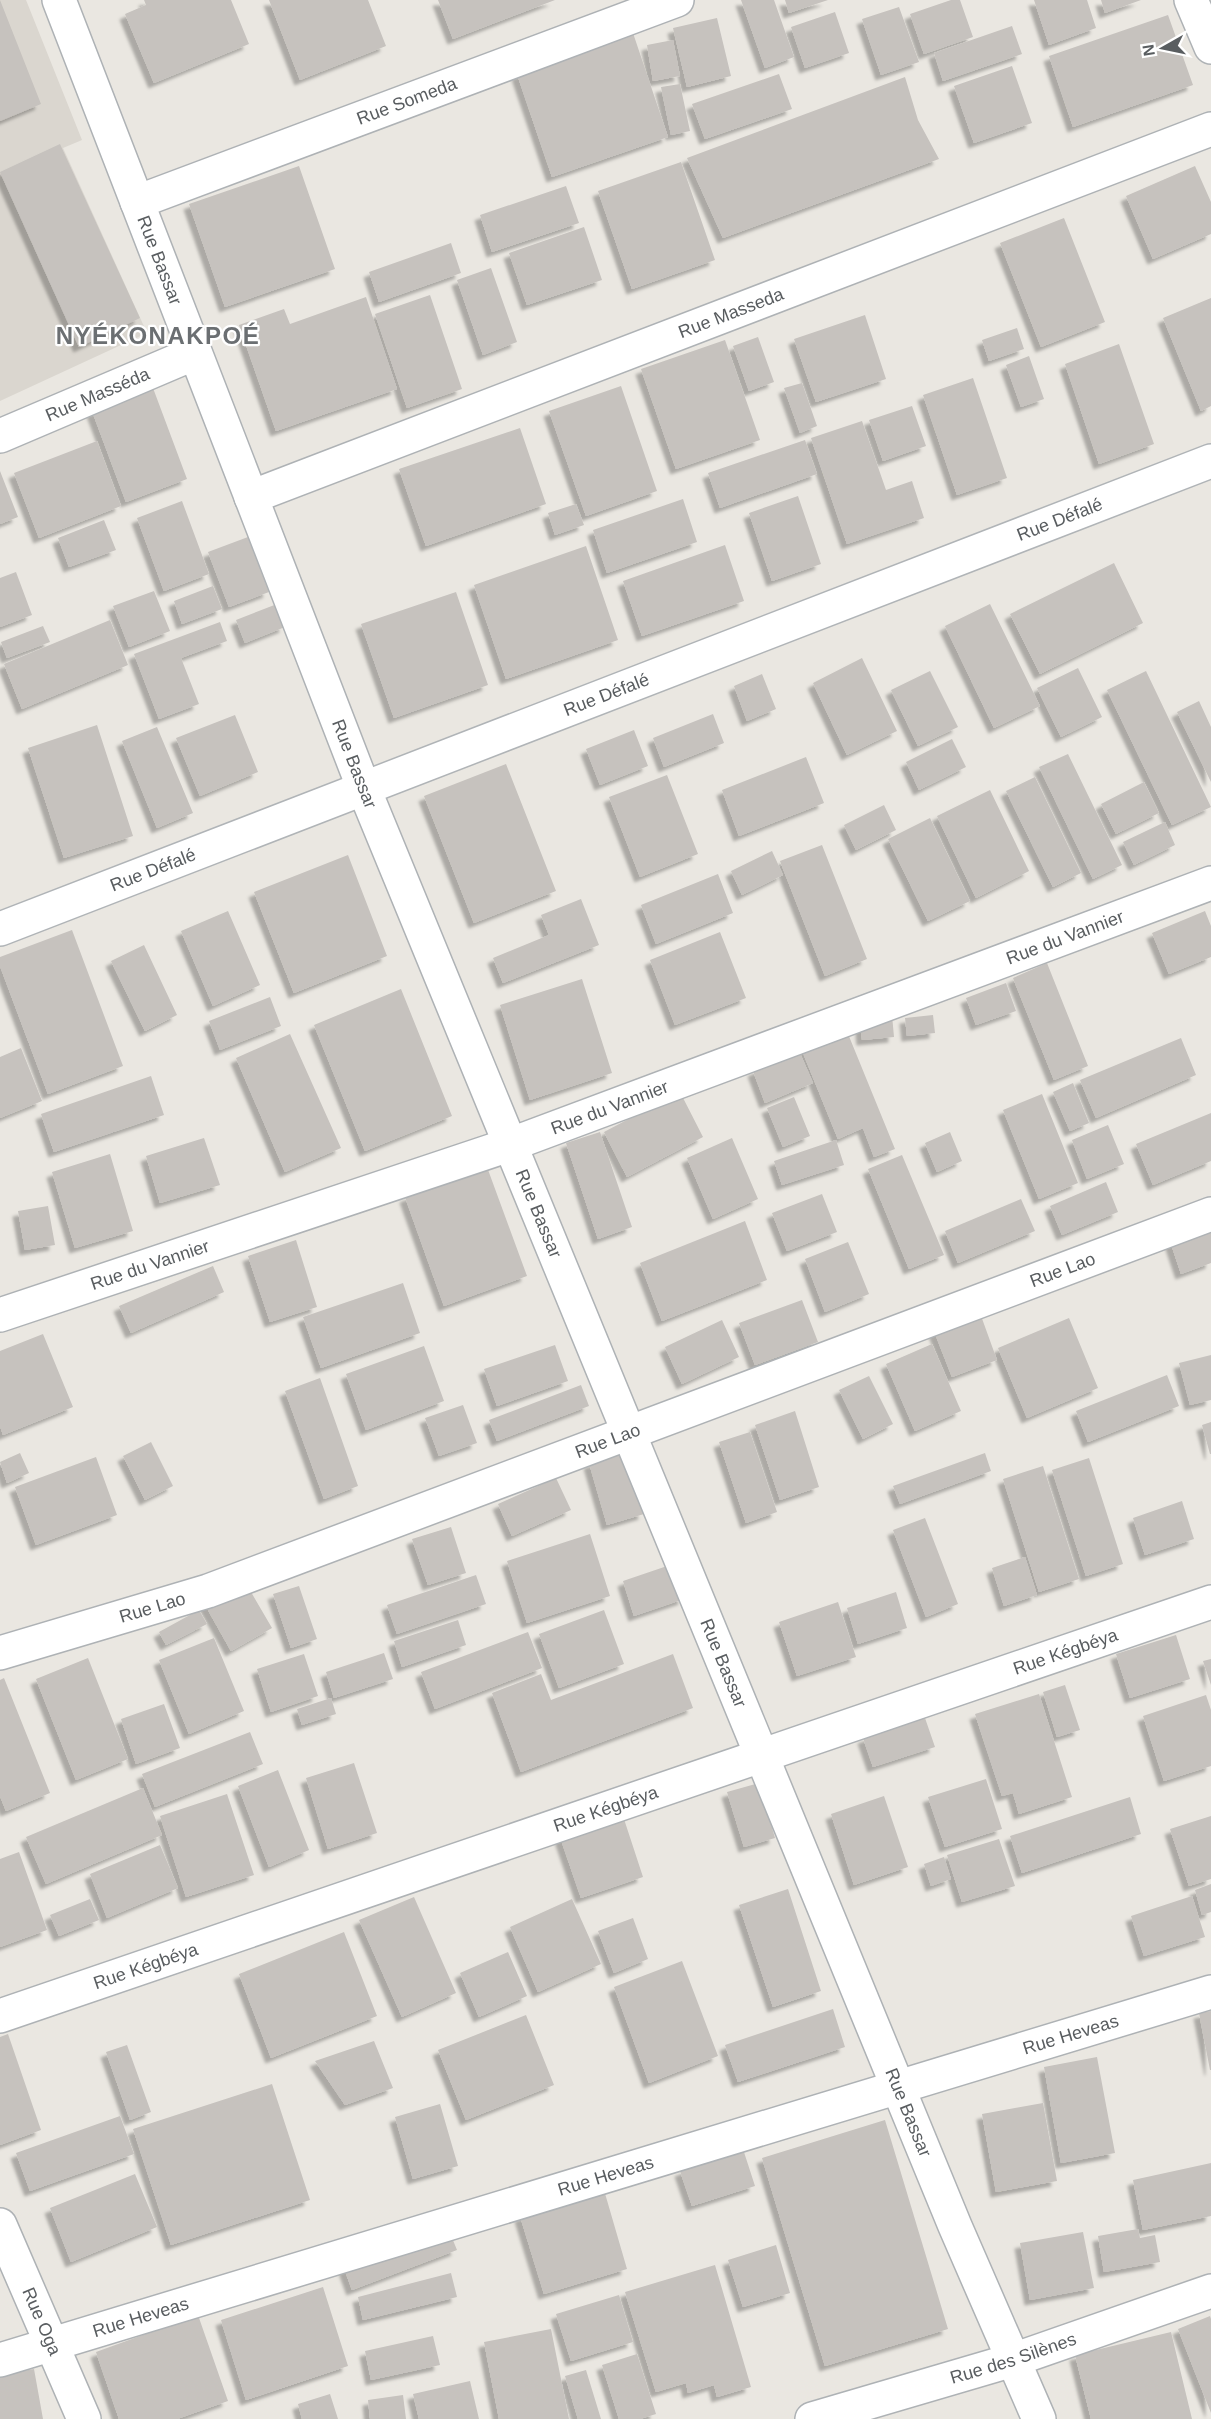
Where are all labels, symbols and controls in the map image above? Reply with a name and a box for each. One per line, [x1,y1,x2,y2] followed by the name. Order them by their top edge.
[1133,18,1193,78] north arrow
[1139,43,1158,57] text: N
[354,73,460,129] street label: Rue Someda
[133,213,186,308] street label: Rue Bassar
[675,283,787,342] street label: Rue Masseda
[56,322,260,349] district label: NYÉKONAKPOÉ
[42,363,153,425] street label: Rue Masséda
[1014,494,1105,545] street label: Rue Défalé
[561,669,652,720] street label: Rue Défalé
[328,716,381,811] street label: Rue Bassar
[107,844,199,895] street label: Rue Défalé
[1003,907,1126,969] street label: Rue du Vannier
[548,1076,671,1138] street label: Rue du Vannier
[511,1166,566,1261] street label: Rue Bassar
[88,1236,212,1294] street label: Rue du Vannier
[1027,1248,1098,1291] street label: Rue Lao
[572,1419,643,1462] street label: Rue Lao
[117,1588,188,1627] street label: Rue Lao
[696,1616,751,1710] street label: Rue Bassar
[1011,1624,1121,1679] street label: Rue Kégbéya
[551,1782,661,1836] street label: Rue Kégbéya
[91,1939,202,1993] street label: Rue Kégbéya
[1020,2011,1121,2059] street label: Rue Heveas
[881,2065,935,2160] street label: Rue Bassar
[555,2152,656,2200] street label: Rue Heveas
[18,2284,66,2359] street label: Rue Oga
[90,2293,191,2341] street label: Rue Heveas
[948,2329,1079,2388] street label: Rue des Silènes

